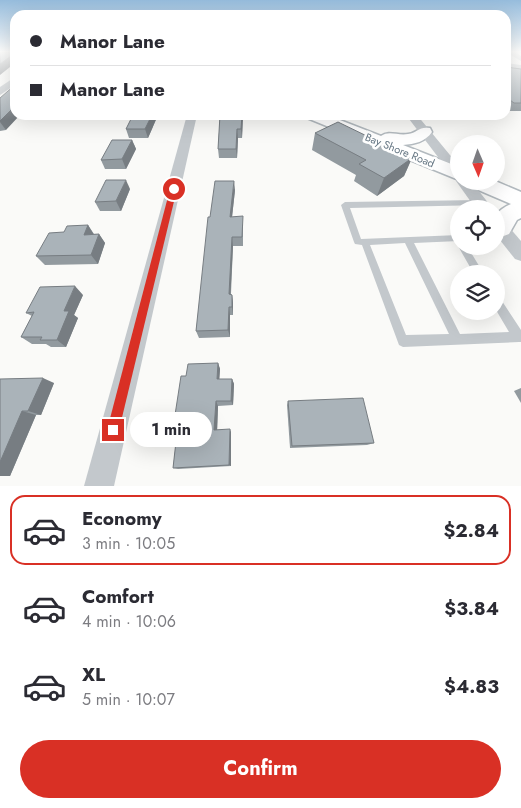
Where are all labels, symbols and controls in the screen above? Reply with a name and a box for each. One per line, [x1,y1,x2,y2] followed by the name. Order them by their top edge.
[60,28,165,55] text: Manor Lane
[60,76,165,103] text: Manor Lane
[363,129,437,171] street label: Bay Shore Road
[450,135,505,190] north arrow
[450,135,505,320] map controls
[163,178,185,200] route start
[450,200,505,255] button: locate
[450,265,505,320] button: layers
[130,412,213,448] callout: 1 min
[151,418,191,441] text: 1 min
[102,419,124,441] route end
[82,505,162,532] text: Economy
[22,508,67,553] icon: car
[443,517,499,544] text: $2.84
[82,532,175,555] text: 3 min · 10:05
[82,583,154,610] text: Comfort
[22,586,67,631] icon: car
[444,595,499,622] text: $3.84
[82,610,176,633] text: 4 min · 10:06
[82,661,105,688] text: XL
[22,664,67,709] icon: car
[444,673,499,700] text: $4.83
[82,688,175,711] text: 5 min · 10:07
[20,740,501,798] button: Confirm

